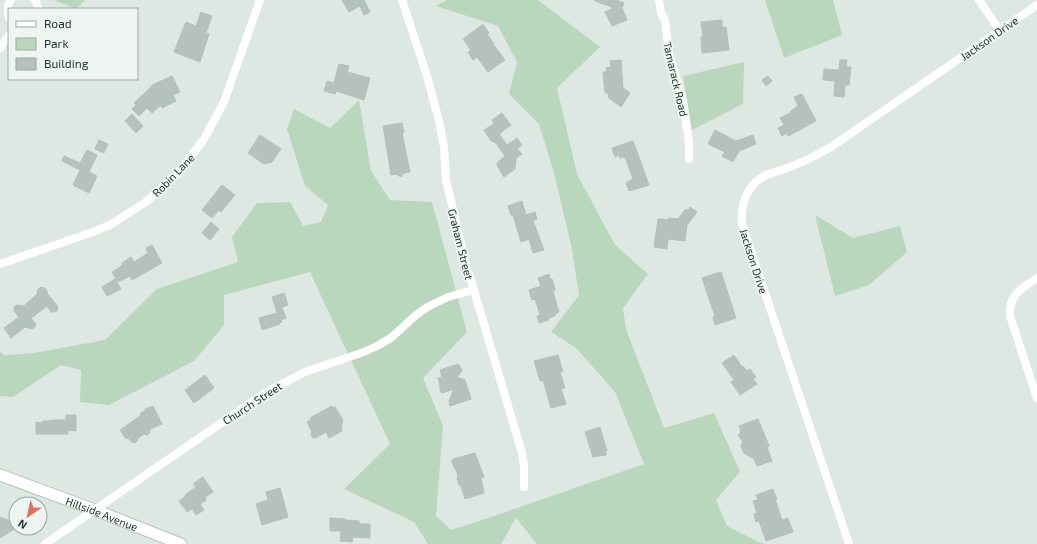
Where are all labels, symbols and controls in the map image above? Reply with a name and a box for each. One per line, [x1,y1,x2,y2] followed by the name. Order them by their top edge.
[8,8,138,80] legend
[958,13,1020,63] street label: Jackson Drive
[44,16,72,30] text: Road
[44,36,69,50] text: Park
[661,40,691,118] street label: Tamarack Road
[44,56,89,70] text: Building
[149,151,197,199] street label: Robin Lane
[446,207,476,281] street label: Graham Street
[737,227,771,295] street label: Jackson Drive
[220,379,284,427] street label: Church Street
[64,493,140,533] street label: Hillside Avenue
[8,496,48,536] north arrow
[15,517,29,532] text: N

